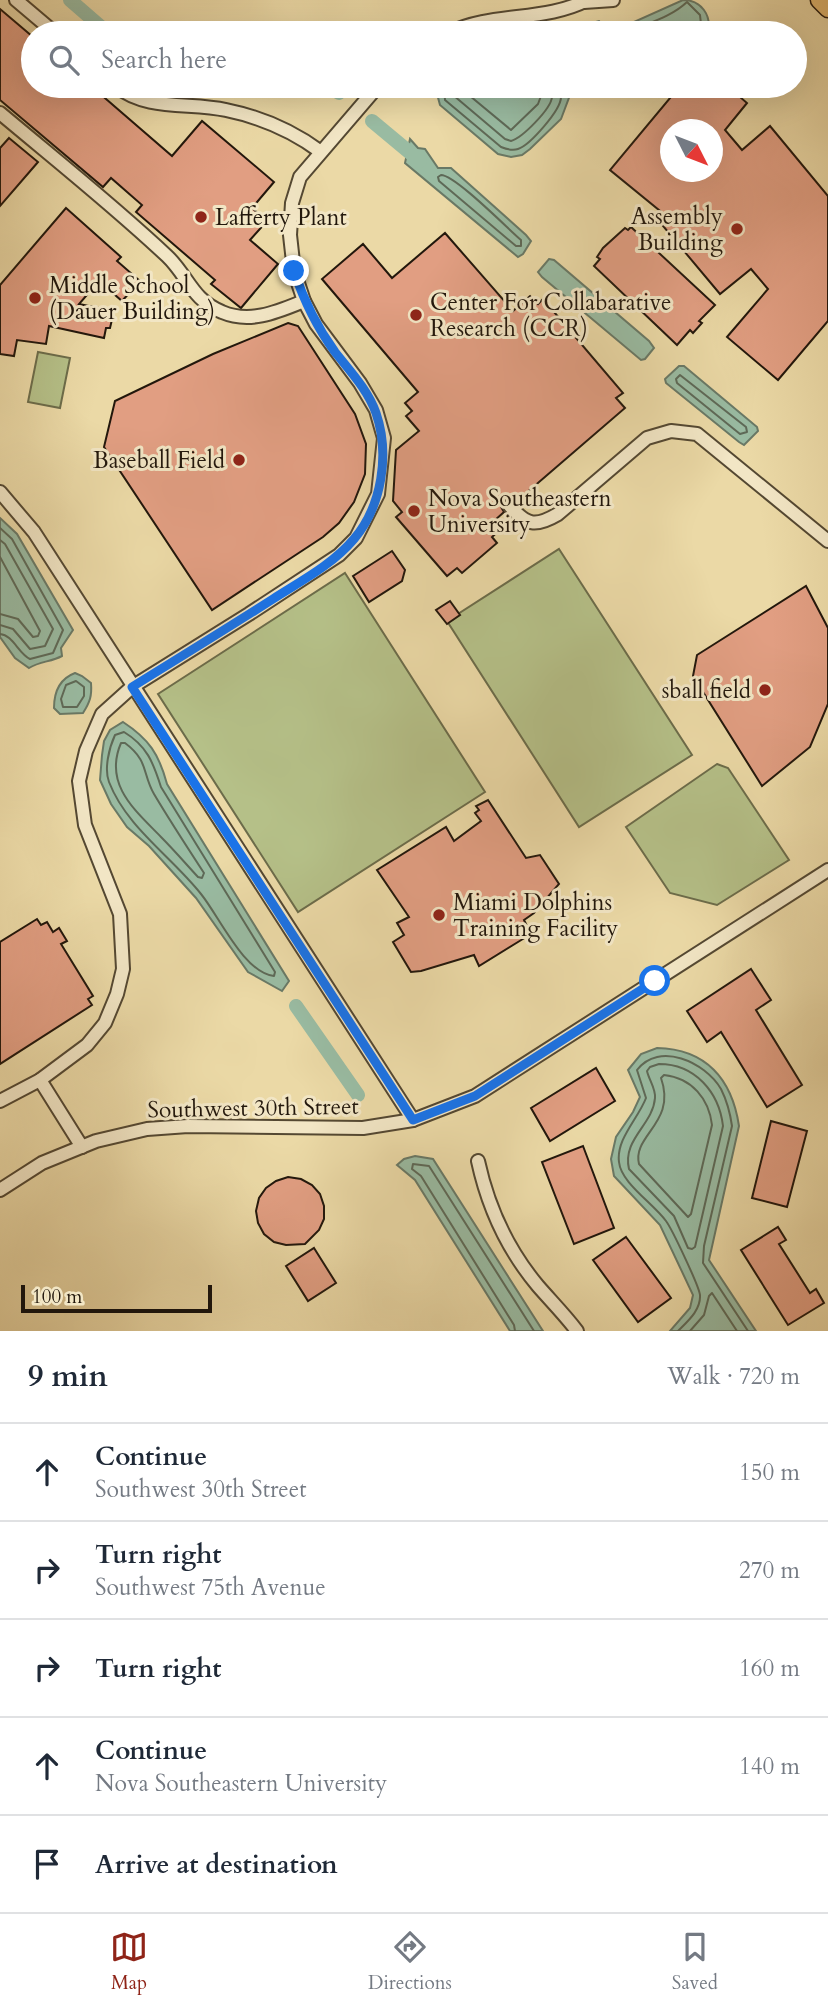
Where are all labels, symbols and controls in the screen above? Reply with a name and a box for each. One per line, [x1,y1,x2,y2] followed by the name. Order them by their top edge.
[21,21,807,98] search box
[45,41,83,79] icon: search
[101,42,227,77] text: Search here
[660,119,723,182] north arrow
[631,201,723,258] place label: Assembly Building
[215,202,347,233] place label: Lafferty Plant
[193,209,209,225] marker: Lafferty Plant
[729,221,745,237] marker: Assembly Building
[278,255,309,286] route end
[49,270,215,327] place label: Middle School (Dauer Building)
[430,287,672,344] place label: Center For Collabarative Research (CCR)
[27,290,43,306] marker: Middle School (Dauer Building)
[408,307,424,323] marker: Center For Collabarative Research (CCR)
[93,445,226,476] place label: Baseball Field
[231,452,247,468] marker: Baseball Field
[428,483,612,540] place label: Nova Southeastern University
[406,503,422,519] marker: Nova Southeastern University
[662,675,752,706] place label: sball field
[757,682,773,698] marker: sball field
[453,887,618,944] place label: Miami Dolphins Training Facility
[431,907,447,923] marker: Miami Dolphins Training Facility
[639,965,670,996] route start
[147,1091,359,1125] street label: Southwest 30th Street
[21,1282,212,1314] scale bar
[32,1284,82,1310] text: 100 m
[28,1356,108,1397] text: 9 min
[667,1361,800,1392] text: Walk · 720 m
[95,1439,207,1474] text: Continue
[28,1453,66,1491] icon: ahead
[739,1457,800,1488] text: 150 m
[95,1474,306,1505] text: Southwest 30th Street
[95,1537,222,1572] text: Turn right
[28,1551,66,1589] icon: right
[739,1555,800,1586] text: 270 m
[95,1572,326,1603] text: Southwest 75th Avenue
[28,1649,66,1687] icon: right
[95,1651,222,1686] text: Turn right
[739,1653,800,1684] text: 160 m
[95,1733,207,1768] text: Continue
[28,1747,66,1785] icon: ahead
[739,1751,800,1782] text: 140 m
[95,1768,387,1799] text: Nova Southeastern University
[28,1845,66,1883] icon: arrive
[95,1847,338,1882] text: Arrive at destination
[110,1928,148,1996] tab: Map
[368,1928,452,1996] tab: Directions
[672,1928,718,1996] tab: Saved

